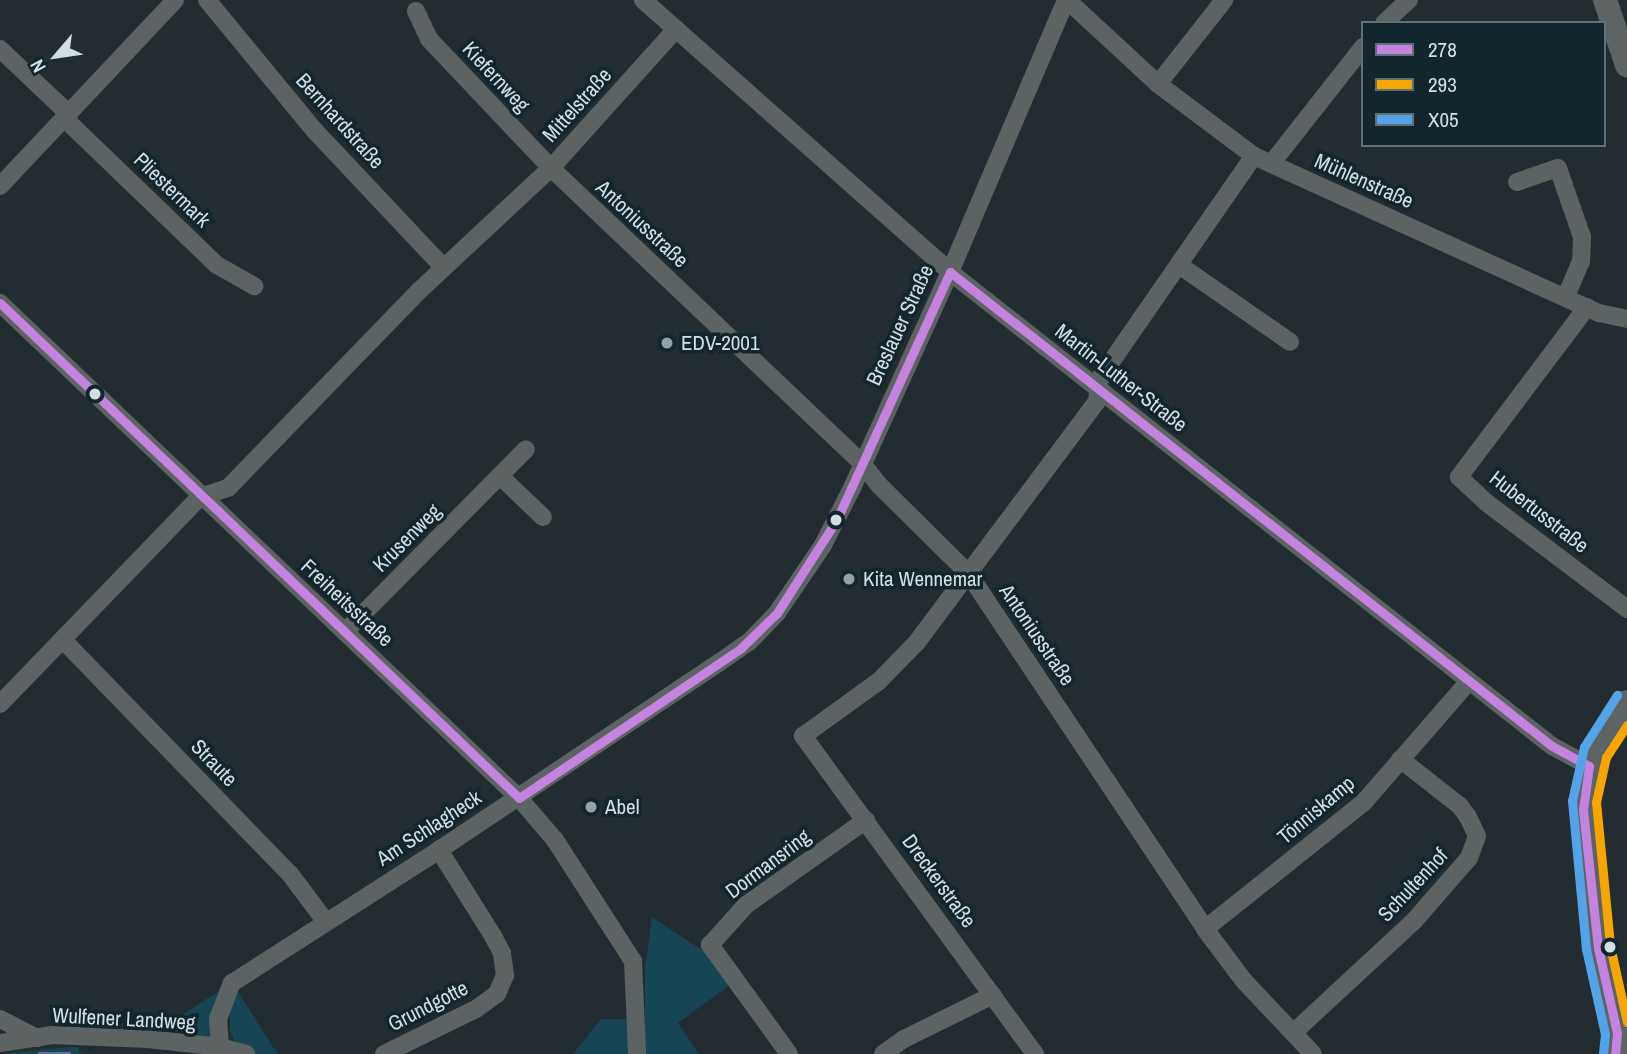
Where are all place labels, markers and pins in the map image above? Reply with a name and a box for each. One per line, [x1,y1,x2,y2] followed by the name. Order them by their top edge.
[681,330,759,356] place label: EDV-2001
[659,335,675,351] marker: EDV-2001
[88,387,102,401] unlabelled marker
[829,513,843,527] unlabelled marker
[863,566,982,592] place label: Kita Wennemar
[841,571,857,587] marker: Kita Wennemar
[605,794,639,820] place label: Abel
[583,799,599,815] marker: Abel
[1603,940,1617,954] unlabelled marker

